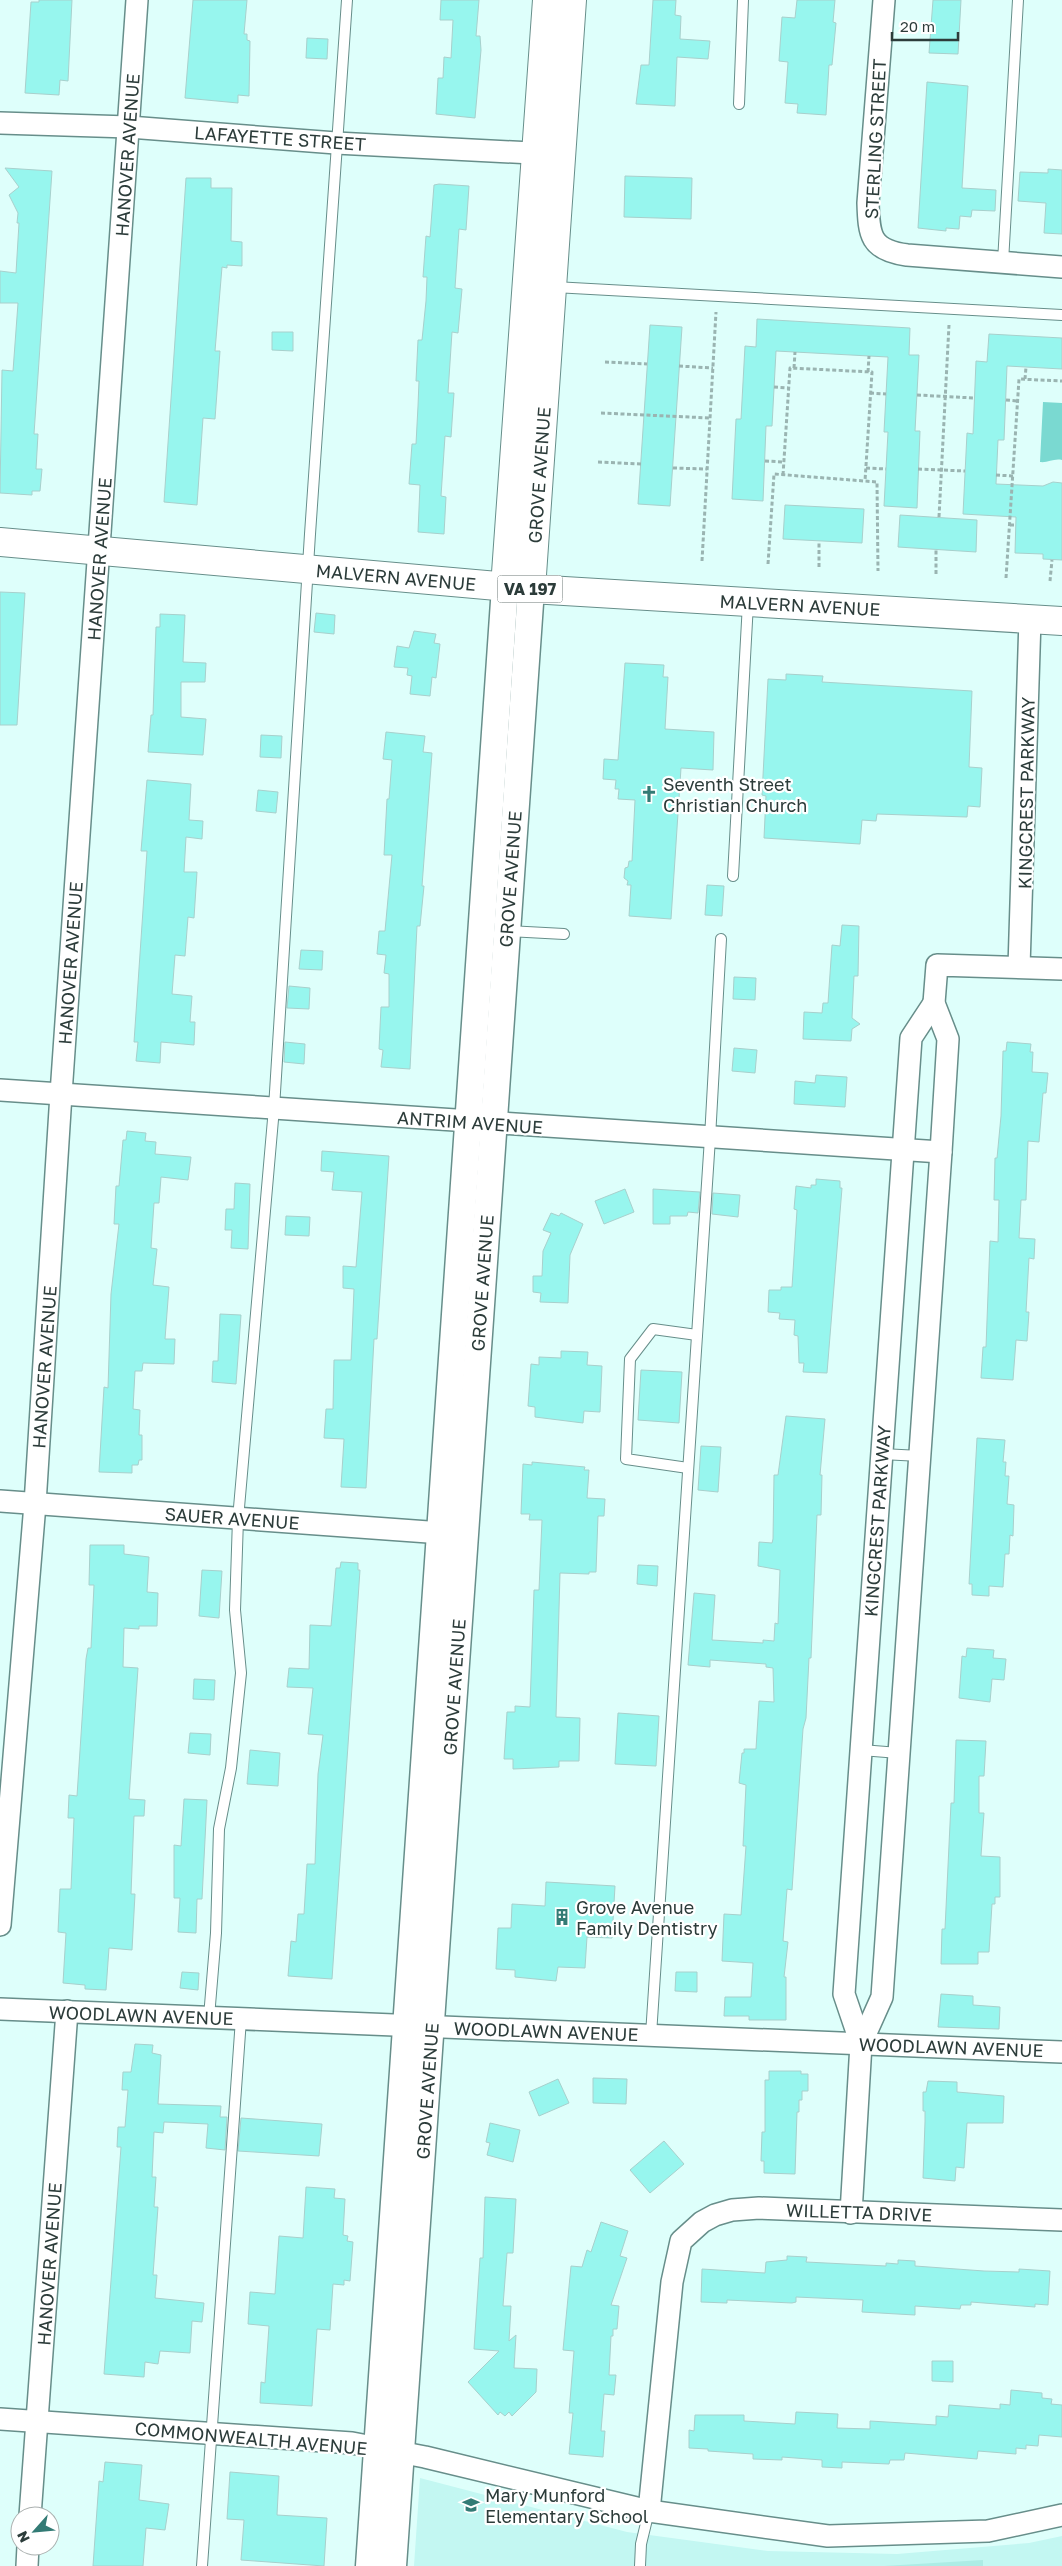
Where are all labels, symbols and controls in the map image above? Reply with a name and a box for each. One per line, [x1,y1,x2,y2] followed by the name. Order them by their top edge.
[892,10,958,42] scale bar
[900,17,935,35] text: 20 m
[860,58,890,220] street label: STERLING STREET
[110,73,144,237] street label: HANOVER AVENUE
[193,121,367,155] street label: LAFAYETTE STREET
[523,406,555,544] street label: GROVE AVENUE
[82,477,116,641] street label: HANOVER AVENUE
[315,559,477,595] street label: MALVERN AVENUE
[498,576,562,602] road number: VA 197
[719,590,881,620] street label: MALVERN AVENUE
[1013,696,1039,889] street label: KINGCREST PARKWAY
[663,773,807,816] place label: Seventh Street Christian Church
[639,784,659,804] church icon: Seventh Street Christian Church
[494,810,526,948] street label: GROVE AVENUE
[53,881,87,1045] street label: HANOVER AVENUE
[396,1106,544,1138] street label: ANTRIM AVENUE
[466,1214,498,1352] street label: GROVE AVENUE
[27,1285,61,1449] street label: HANOVER AVENUE
[859,1424,895,1618] street label: KINGCREST PARKWAY
[164,1502,300,1534] street label: SAUER AVENUE
[438,1618,470,1756] street label: GROVE AVENUE
[576,1896,718,1939] place label: Grove Avenue Family Dentistry
[552,1907,572,1927] building icon: Grove Avenue Family Dentistry
[48,2001,234,2029] street label: WOODLAWN AVENUE
[453,2017,639,2045] street label: WOODLAWN AVENUE
[411,2022,443,2160] street label: GROVE AVENUE
[858,2033,1044,2061] street label: WOODLAWN AVENUE
[32,2182,66,2346] street label: HANOVER AVENUE
[786,2198,932,2226] street label: WILLETTA DRIVE
[134,2417,368,2459] street label: COMMONWEALTH AVENUE
[485,2484,649,2527] place label: Mary Munford Elementary School
[461,2495,481,2515] school or university icon: Mary Munford Elementary School
[10,2506,60,2556] north arrow
[13,2529,33,2546] text: N

